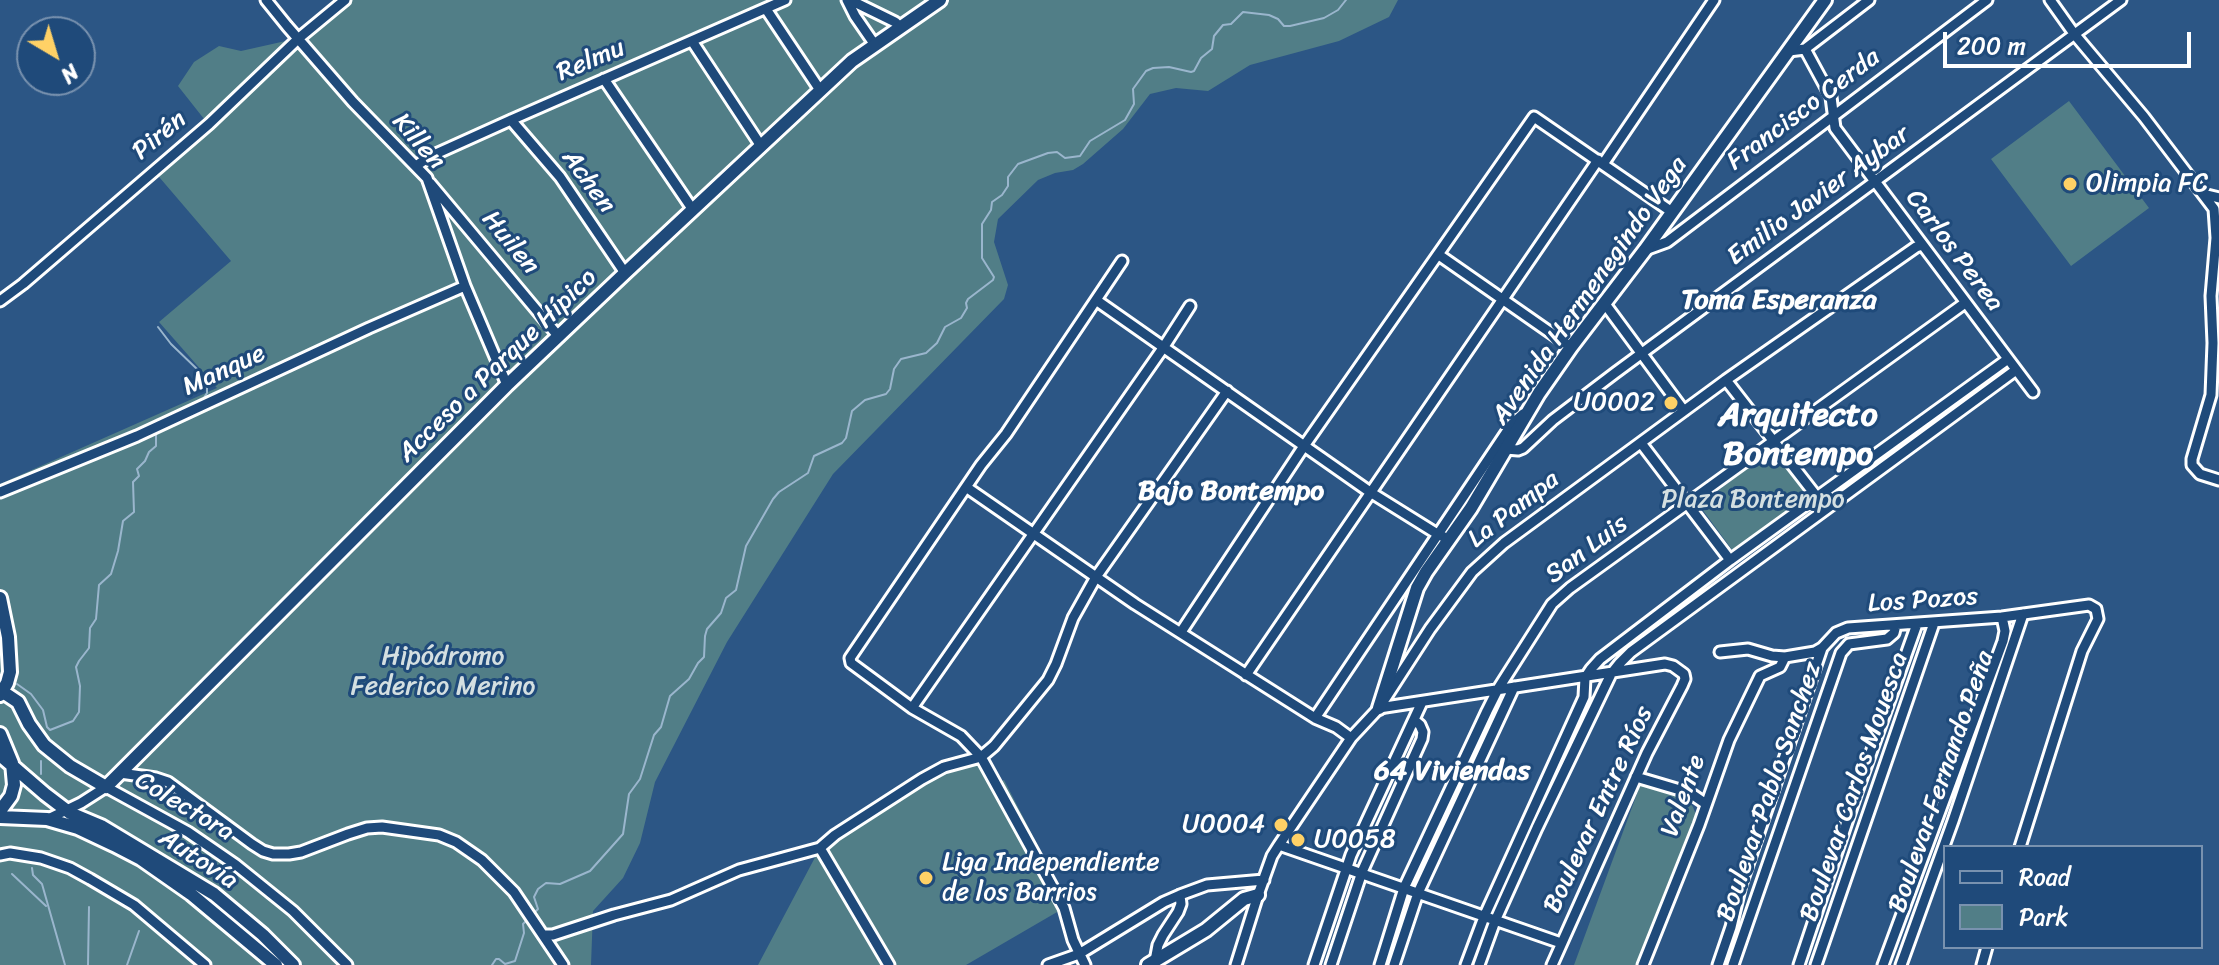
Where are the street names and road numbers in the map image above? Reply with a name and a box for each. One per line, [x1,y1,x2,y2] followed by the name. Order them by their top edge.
[552,33,630,89] street label: Relmu
[1721,42,1887,178] street label: Francisco Cerda
[127,104,193,168] street label: Pirén
[385,107,451,177] street label: Killen
[1721,119,1917,273] street label: Emilio Javier Aybar
[554,144,622,220] street label: Achen
[1485,151,1695,431] street label: Avenida Hermenegindo Vega
[1898,184,2010,318] street label: Carlos Perea
[474,205,546,281] street label: Huilen
[392,263,604,469] street label: Acceso a Parque Hípico
[178,338,270,404] street label: Manque
[1462,465,1566,555] street label: La Pampa
[1540,509,1634,591] street label: San Luis
[1867,582,1979,620] street label: Los Pozos
[1882,647,2002,917] street label: Boulevar Fernando Peña
[1794,648,1916,926] street label: Boulevar Carlos Mouesca
[1711,658,1829,926] street label: Boulevar Pablo Sanchez
[1537,702,1661,918] street label: Boulevar Entre Ríos
[1655,751,1713,841] street label: Valente
[129,765,239,849] street label: Colectora
[153,823,243,897] street label: Autovía

